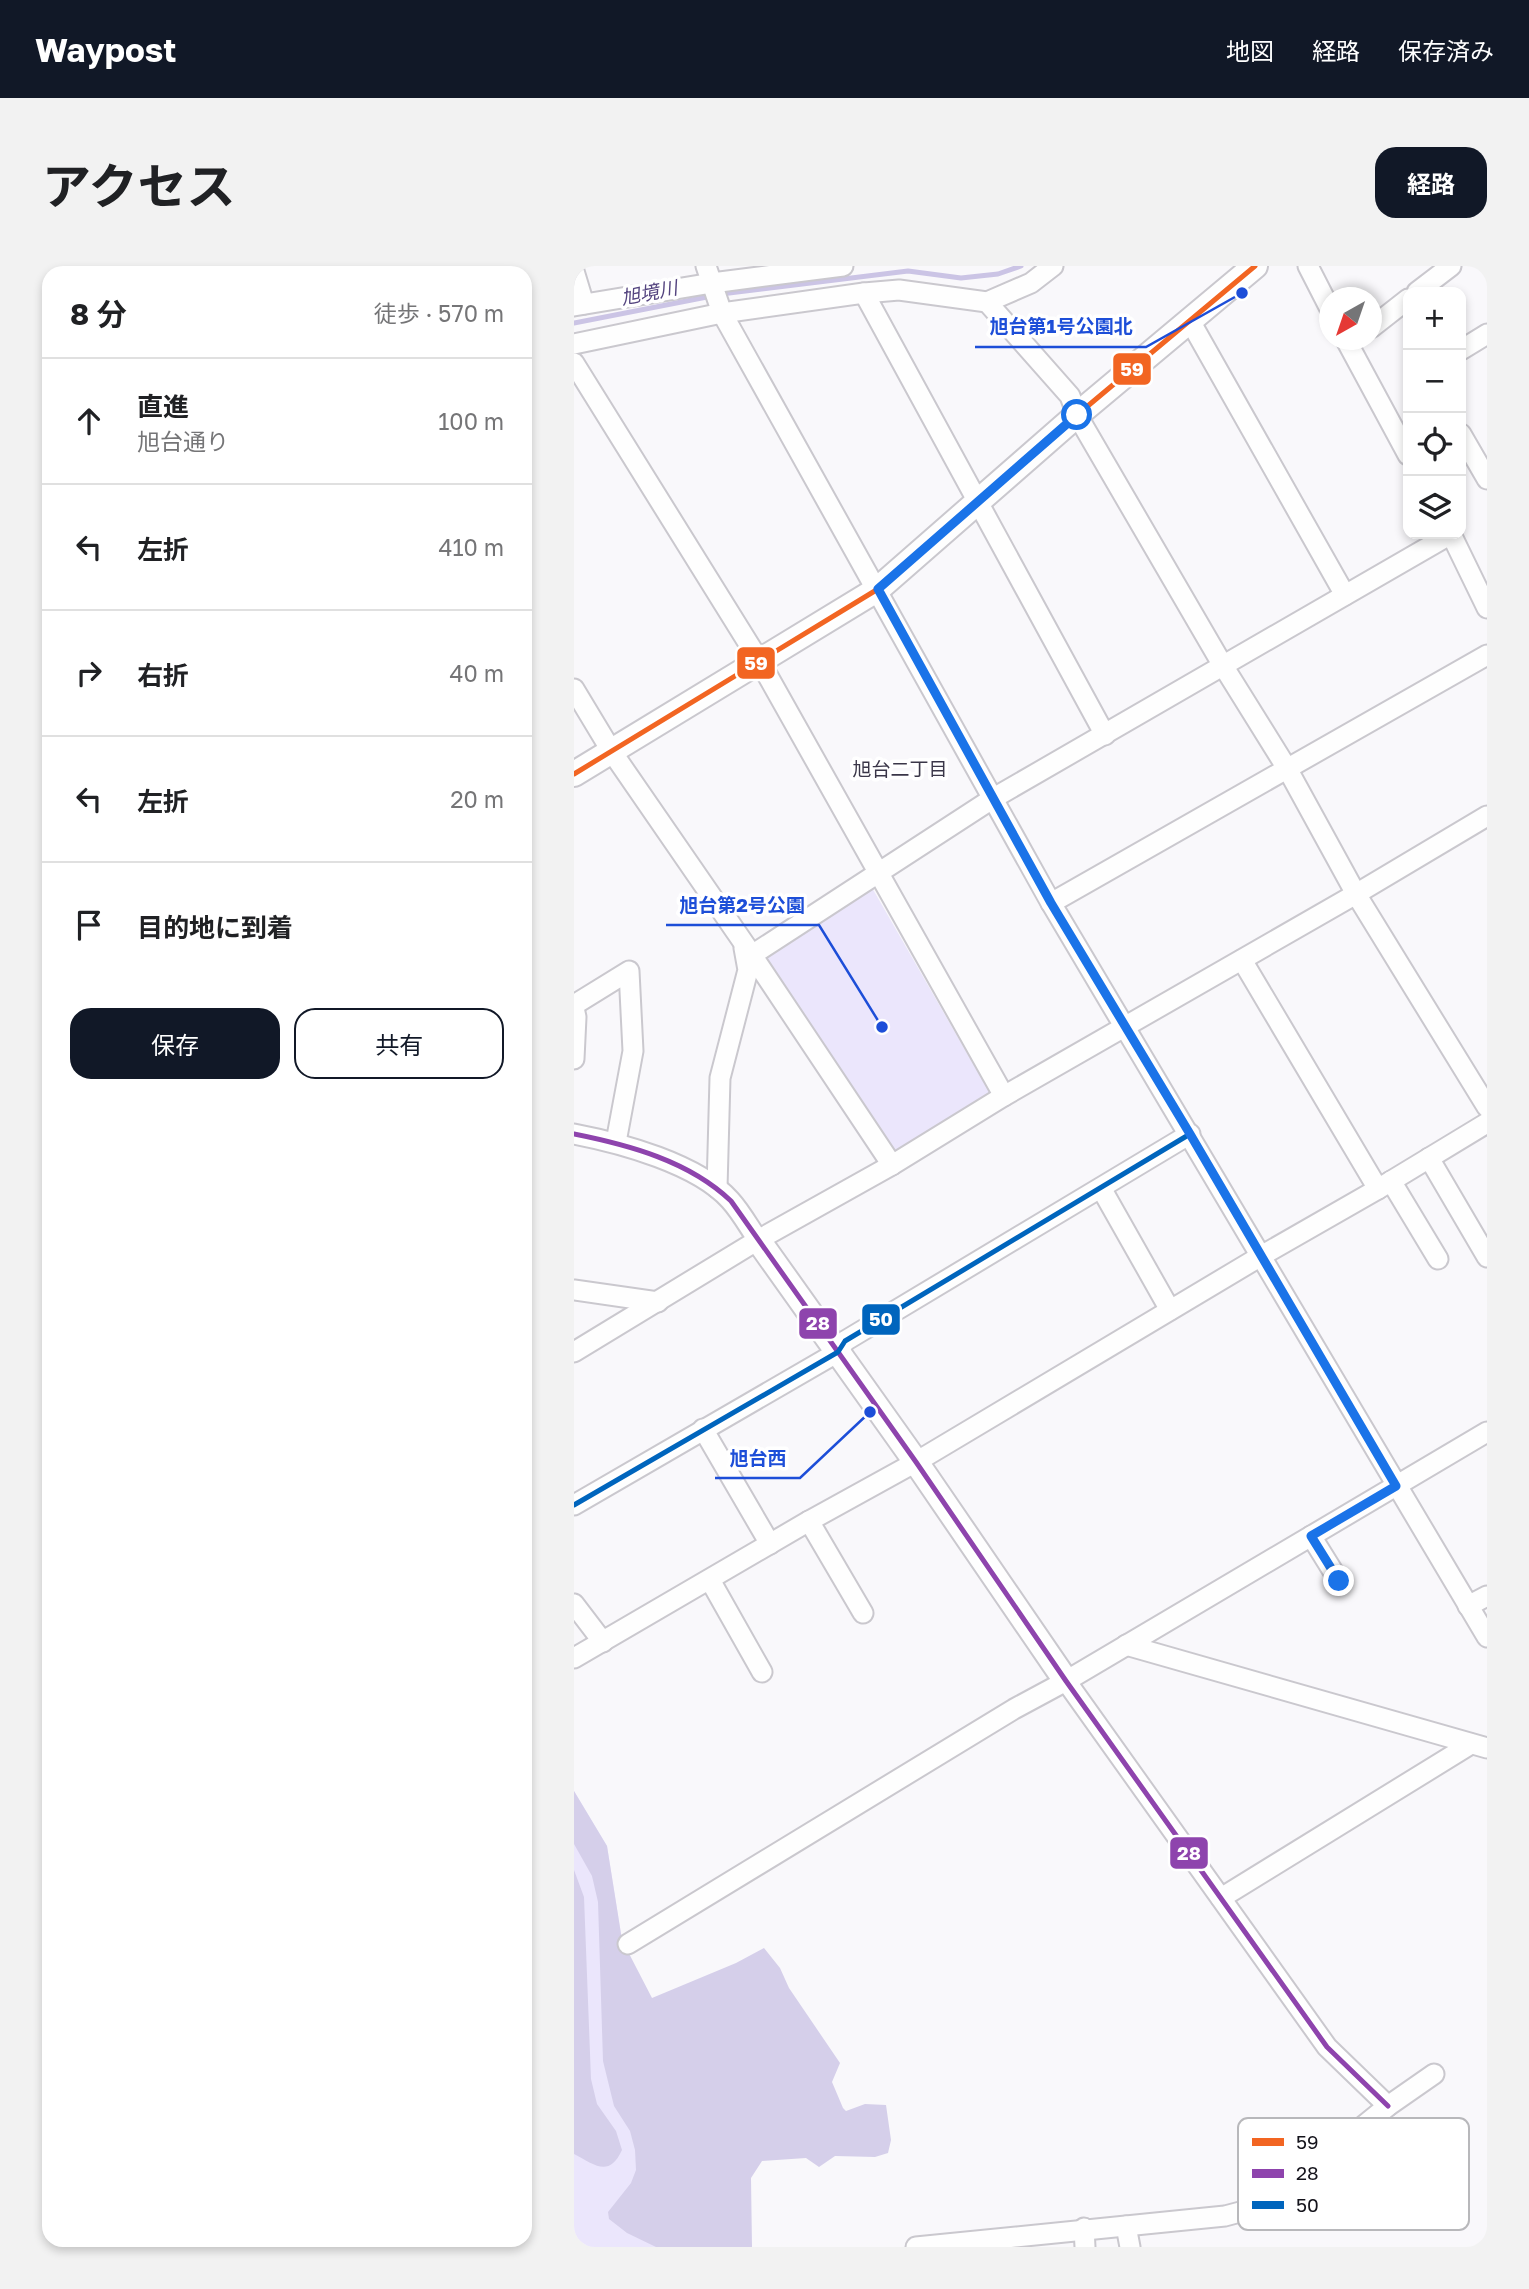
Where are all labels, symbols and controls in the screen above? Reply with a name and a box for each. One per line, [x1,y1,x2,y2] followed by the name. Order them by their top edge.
[35,30,176,69] text: Waypost
[1226,36,1274,65] text: 地図
[1312,36,1360,65] text: 経路
[1398,36,1494,65] text: 保存済み
[1375,147,1487,218] button: 経路
[42,156,236,215] text: アクセス
[619,275,681,309] water label: 旭境川
[1319,287,1382,350] north arrow
[1403,287,1466,539] map controls
[1403,287,1466,350] button: +
[70,296,127,332] text: 8 分
[374,299,504,327] text: 徒歩 · 570 m
[975,307,1146,347] callout: 旭台第1号公園北
[990,314,1132,337] text: 旭台第1号公園北
[1403,350,1466,413] button: −
[1112,352,1152,386] line badge: 59
[1120,357,1144,380] text: 59
[137,391,189,422] text: 直進
[1061,399,1092,430] route start
[70,402,108,440] icon: ahead
[438,407,504,435] text: 100 m
[1403,413,1466,476] button: locate
[137,427,229,455] text: 旭台通り
[1403,476,1466,539] button: layers
[70,528,108,566] icon: left
[438,533,504,561] text: 410 m
[137,534,189,565] text: 左折
[736,646,776,680] line badge: 59
[744,651,768,674] text: 59
[70,654,108,692] icon: right
[450,659,504,687] text: 40 m
[137,660,189,691] text: 右折
[852,757,948,780] district label: 旭台二丁目
[70,780,108,818] icon: left
[450,785,504,813] text: 20 m
[137,786,189,817] text: 左折
[666,885,819,925] callout: 旭台第2号公園
[679,893,805,916] text: 旭台第2号公園
[70,906,108,944] icon: arrive
[137,912,293,943] text: 目的地に到着
[70,1008,280,1079] button: 保存
[294,1008,504,1079] button: 共有
[861,1303,901,1336] line badge: 50
[798,1307,838,1340] line badge: 28
[869,1307,893,1330] text: 50
[806,1311,830,1334] text: 28
[715,1438,800,1478] callout: 旭台西
[729,1446,787,1469] text: 旭台西
[1323,1565,1354,1596] route end
[1169,1836,1209,1870] line badge: 28
[1177,1841,1201,1864] text: 28
[1238,2118,1469,2230] legend
[1296,2130,1319,2153] text: 59
[1296,2161,1319,2184] text: 28
[1296,2193,1319,2216] text: 50

